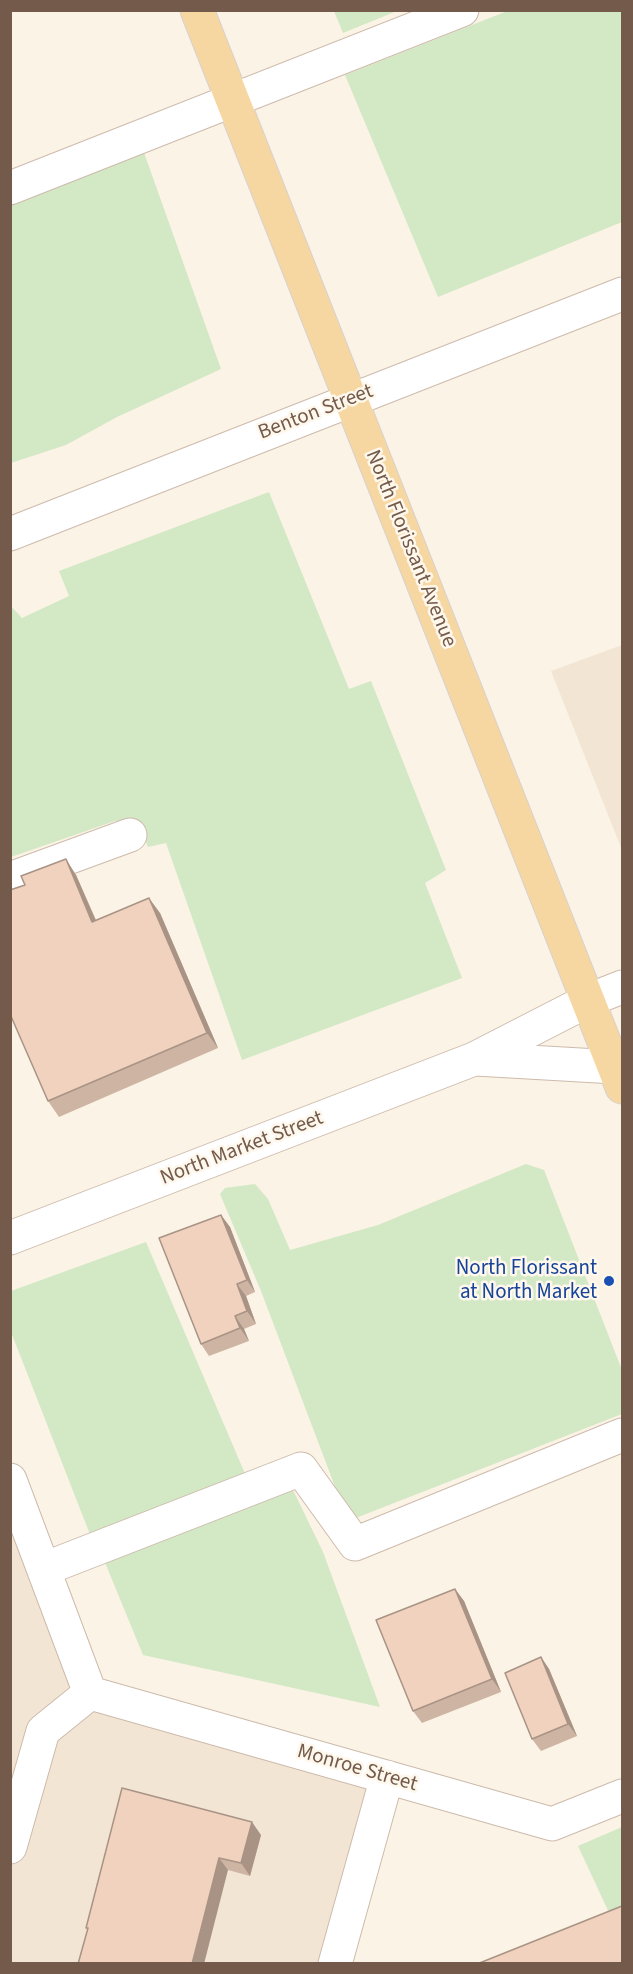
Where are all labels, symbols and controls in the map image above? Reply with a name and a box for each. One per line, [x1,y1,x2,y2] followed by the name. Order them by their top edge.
[255,380,377,446] street label: Benton Street
[359,447,461,651] street label: North Florissant Avenue
[157,1106,327,1192] street label: North Market Street
[456,1256,597,1306] place label: North Florissant at North Market
[602,1274,616,1288] marker: North Florissant at North Market
[294,1740,420,1798] street label: Monroe Street

